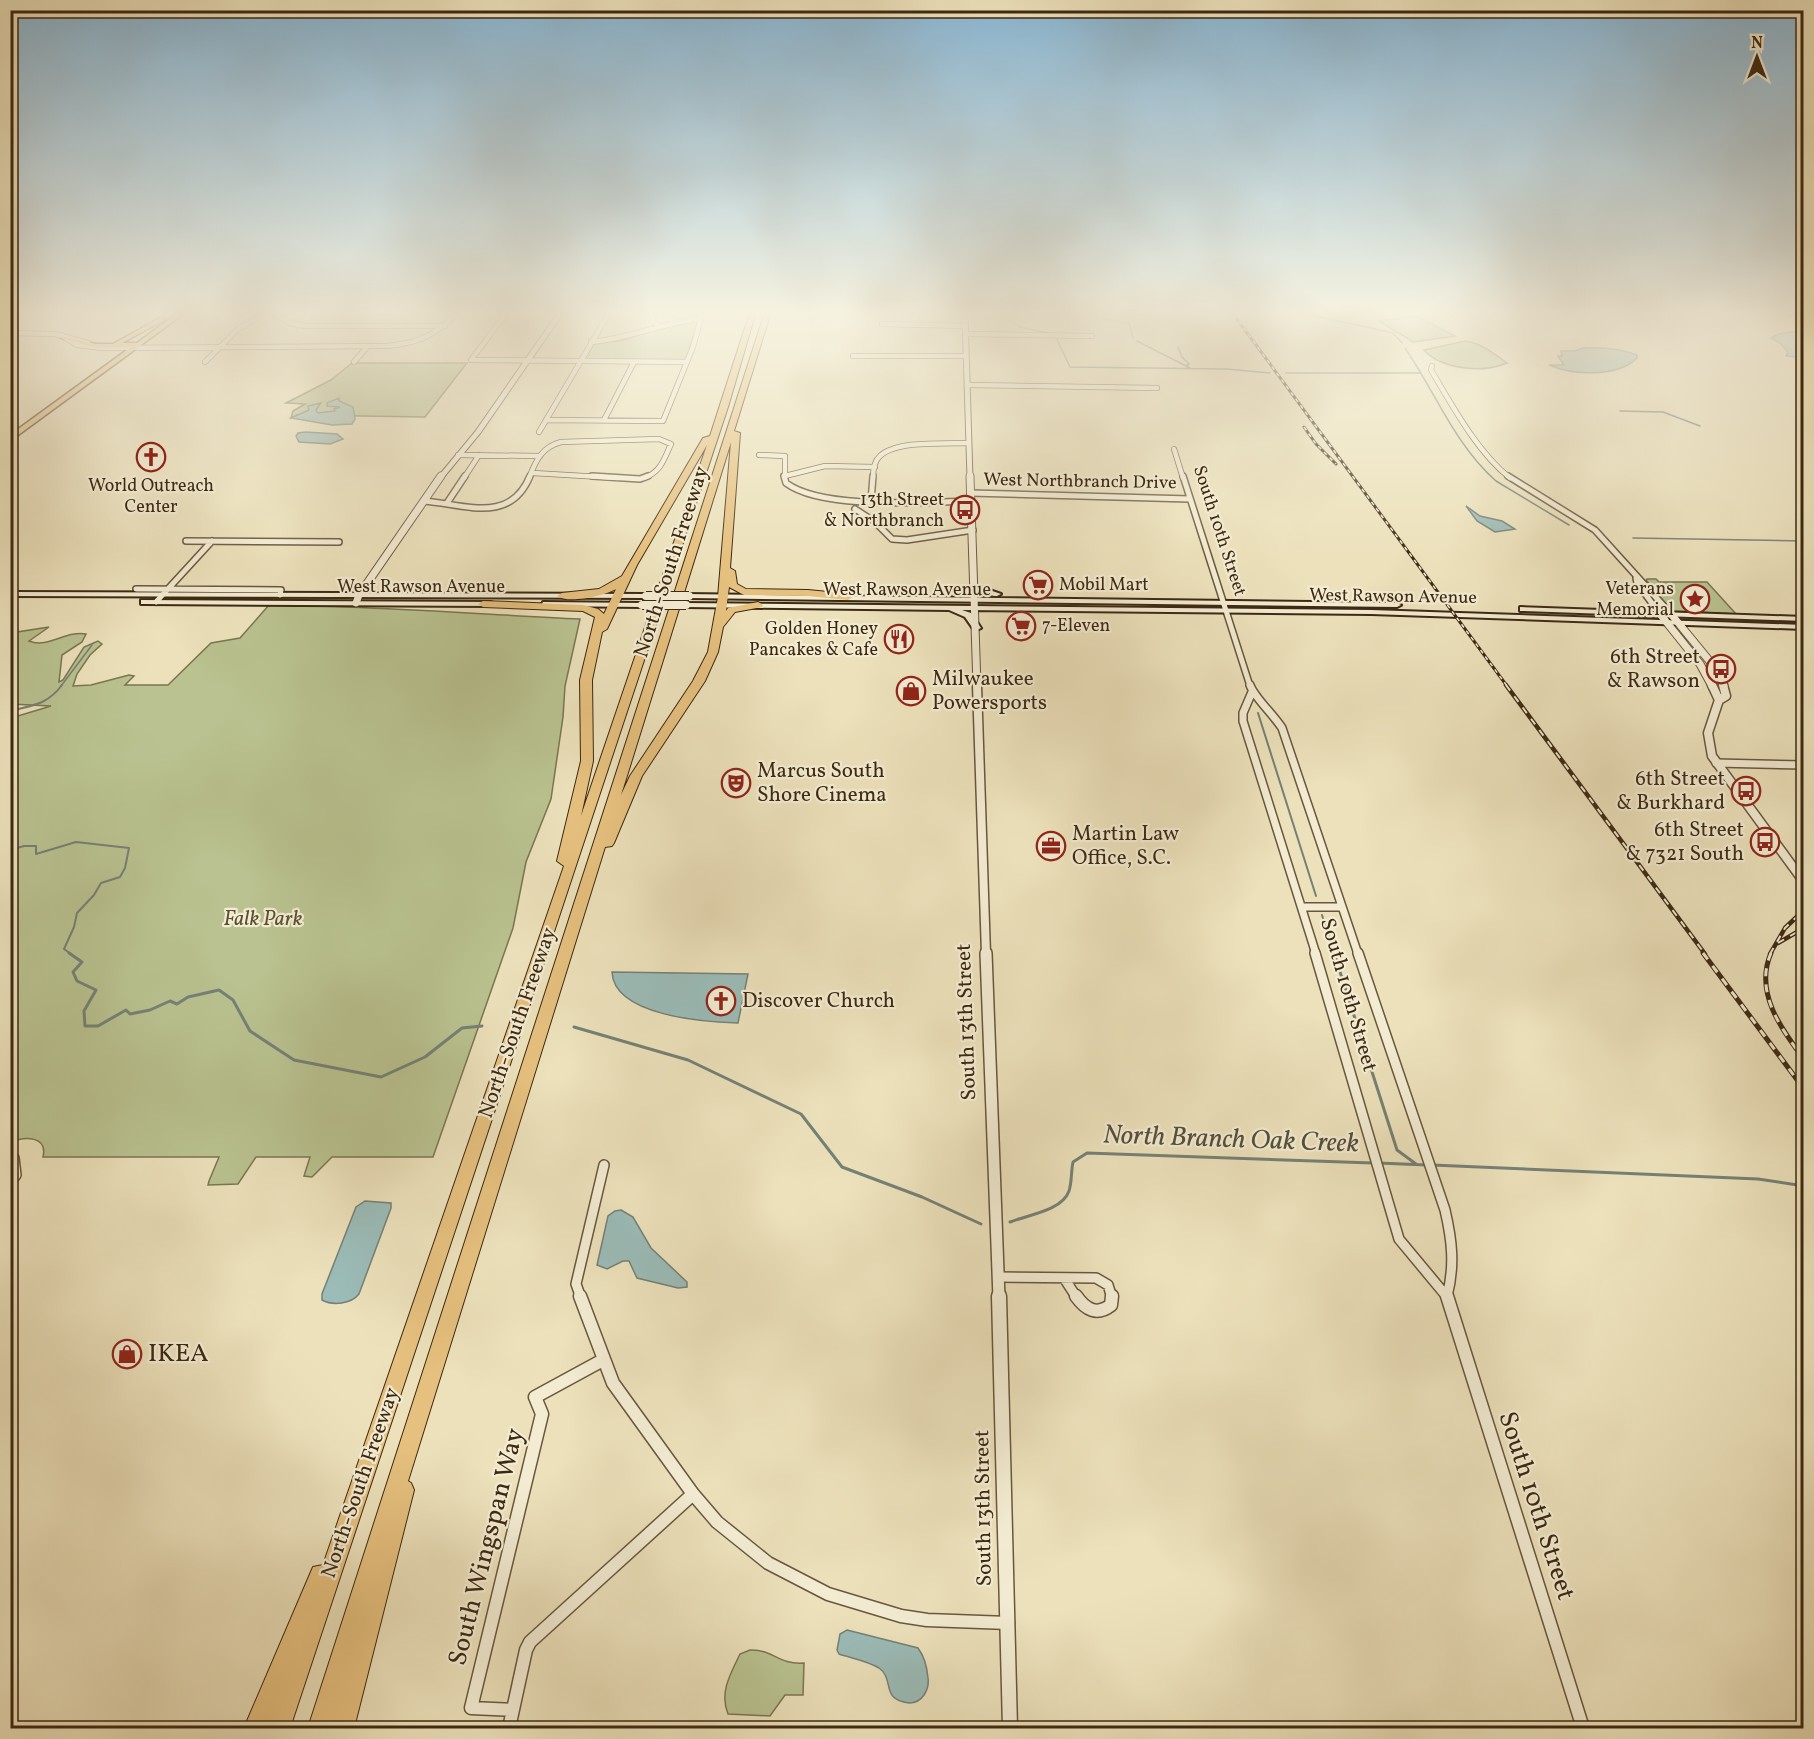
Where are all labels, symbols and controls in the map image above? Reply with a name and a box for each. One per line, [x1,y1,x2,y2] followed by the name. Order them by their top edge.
[1727,27,1787,87] north arrow
[1751,33,1763,55] text: N
[135,441,167,473] church icon: World Outreach Center
[627,462,717,662] street label: North-South Freeway
[1186,462,1252,600] street label: South 10th Street
[983,468,1177,496] street label: West Northbranch Drive
[88,474,214,520] place label: World Outreach Center
[824,488,944,534] place label: 13th Street & Northbranch
[949,494,981,526] bus stop icon: 13th Street & Northbranch
[1022,569,1054,601] supermarket icon: Mobil Mart
[1059,573,1149,598] place label: Mobil Mart
[337,575,505,600] street label: West Rawson Avenue
[1596,577,1674,623] place label: Veterans Memorial
[823,578,991,603] street label: West Rawson Avenue
[1309,583,1477,611] street label: West Rawson Avenue
[1679,583,1711,615] place icon: Veterans Memorial
[1005,610,1037,642] supermarket icon: 7-Eleven
[1042,614,1110,639] place label: 7-Eleven
[749,617,878,663] place label: Golden Honey Pancakes & Cafe
[883,623,915,655] restaurant icon: Golden Honey Pancakes & Cafe
[1607,643,1700,696] place label: 6th Street & Rawson
[1705,653,1737,685] bus stop icon: 6th Street & Rawson
[932,665,1047,718] place label: Milwaukee Powersports
[895,675,927,707] shop icon: Milwaukee Powersports
[757,757,887,810] place label: Marcus South Shore Cinema
[1616,765,1725,818] place label: 6th Street & Burkhard
[720,767,752,799] theatre icon: Marcus South Shore Cinema
[1730,775,1762,807] bus stop icon: 6th Street & Burkhard
[1626,816,1744,869] place label: 6th Street & 7321 South
[1072,820,1179,873] place label: Martin Law Office, S.C.
[1749,826,1781,858] bus stop icon: 6th Street & 7321 South
[1035,830,1067,862] office icon: Martin Law Office, S.C.
[224,905,303,934] park label: Falk Park
[1312,915,1384,1075] street label: South 10th Street
[472,923,564,1122] street label: North-South Freeway
[950,943,984,1101] street label: South 13th Street
[705,985,737,1017] church icon: Discover Church
[742,987,895,1016] place label: Discover Church
[1102,1117,1360,1163] water label: North Branch Oak Creek
[148,1336,209,1372] place label: IKEA
[111,1338,143,1370] shop icon: IKEA
[315,1383,407,1582] street label: North-South Freeway
[1489,1407,1583,1605] street label: South 10th Street
[440,1425,534,1669] street label: South Wingspan Way
[968,1429,1000,1587] street label: South 13th Street

